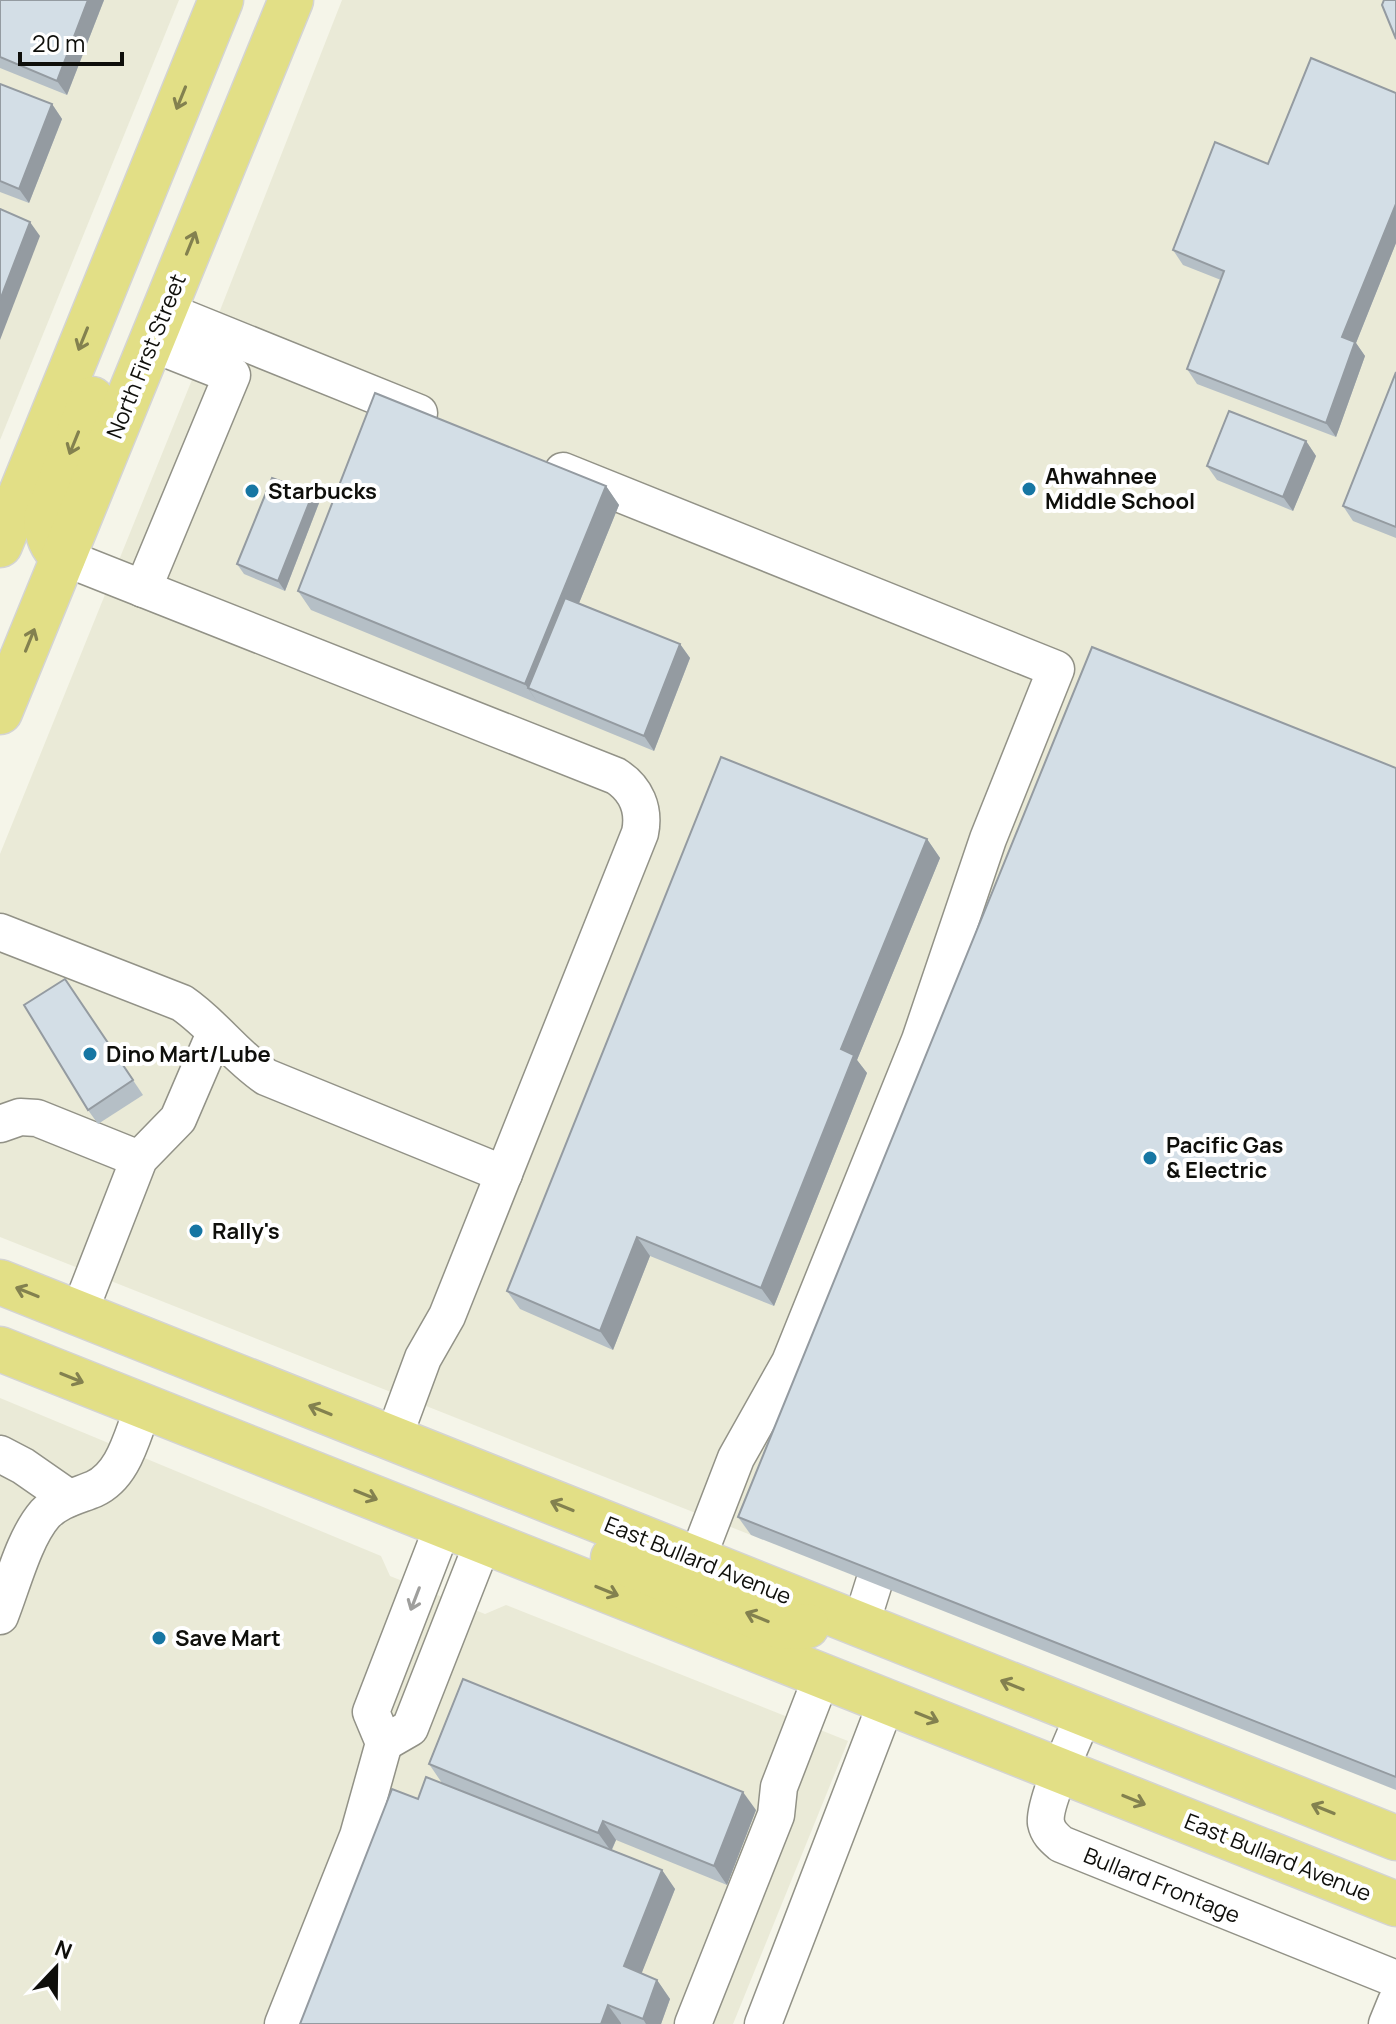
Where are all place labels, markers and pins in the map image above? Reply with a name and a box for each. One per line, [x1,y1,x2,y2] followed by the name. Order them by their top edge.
[1045,461,1195,516] place label: Ahwahnee Middle School
[268,476,377,506] place label: Starbucks
[1020,480,1038,498] marker: Ahwahnee Middle School
[243,482,261,500] marker: Starbucks
[106,1039,271,1069] place label: Dino Mart/Lube
[81,1045,99,1063] marker: Dino Mart/Lube
[1166,1130,1284,1185] place label: Pacific Gas & Electric
[1141,1149,1159,1167] marker: Pacific Gas & Electric
[212,1216,280,1246] place label: Rally's
[187,1222,205,1240] marker: Rally's
[175,1623,281,1653] place label: Save Mart
[150,1629,168,1647] marker: Save Mart

